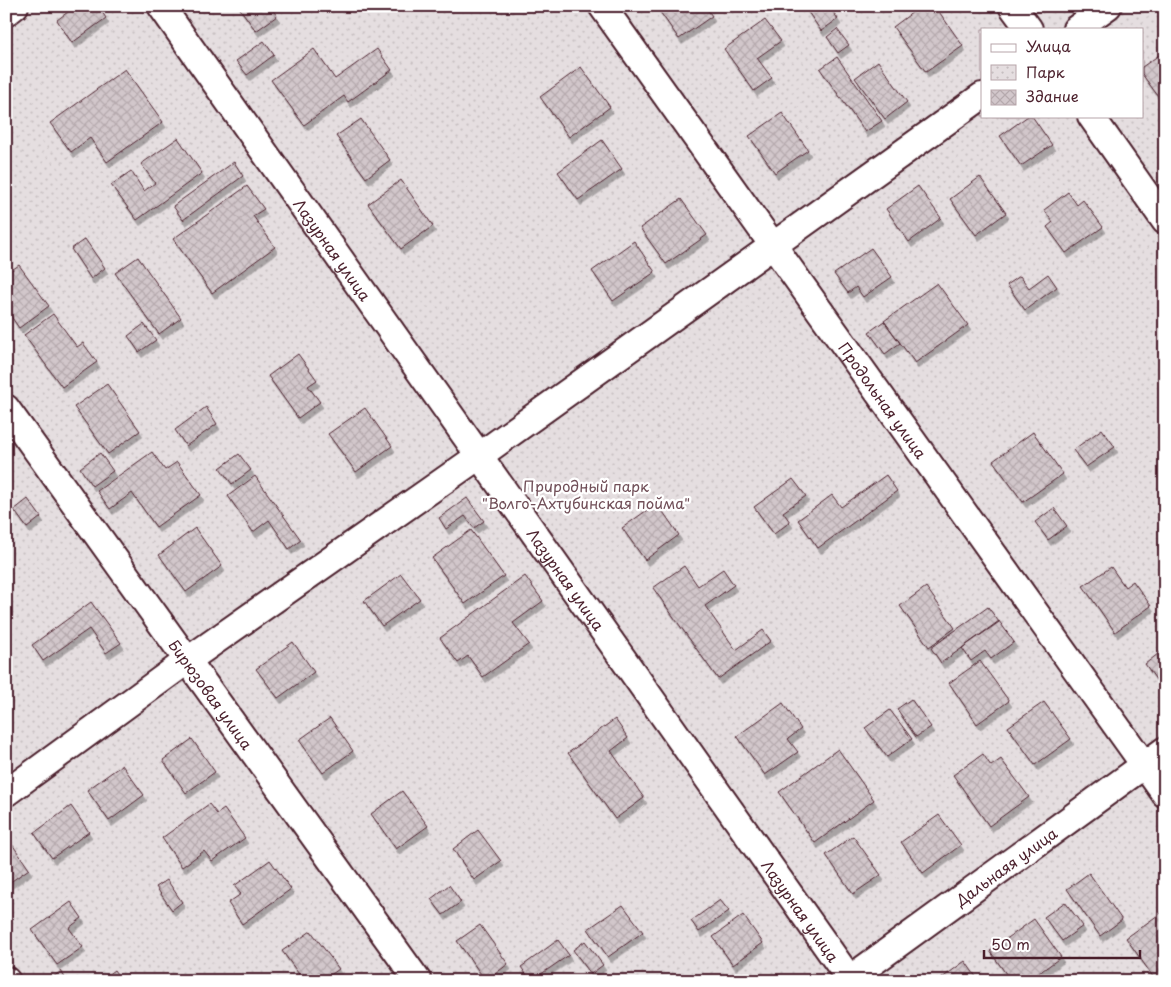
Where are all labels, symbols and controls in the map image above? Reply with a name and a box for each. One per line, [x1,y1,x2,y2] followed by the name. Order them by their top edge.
[981,28,1144,118] legend
[1026,34,1071,57] text: Улица
[1026,60,1065,83] text: Парк
[1026,84,1079,107] text: Здание
[289,193,378,306] street label: Лазурная улица
[834,337,933,463] street label: Продольная улица
[482,474,690,514] park label: Природный парк "Волго-Ахтубинская пойма"
[522,523,611,635] street label: Лазурная улица
[164,634,259,754] street label: Бирюзовая улица
[949,821,1062,911] street label: Дальнаяя улица
[757,855,846,967] street label: Лазурная улица
[984,927,1140,959] scale bar
[991,932,1030,955] text: 50 m

